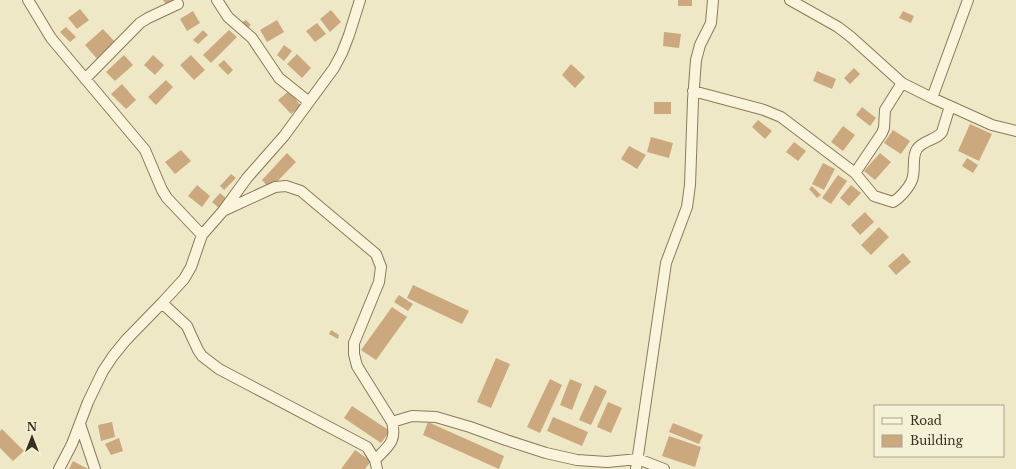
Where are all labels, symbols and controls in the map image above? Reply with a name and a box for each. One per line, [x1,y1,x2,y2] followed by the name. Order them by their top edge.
[874,405,1004,457] legend
[910,413,942,428] text: Road
[12,417,52,457] north arrow
[27,420,38,434] text: N
[910,433,964,448] text: Building

